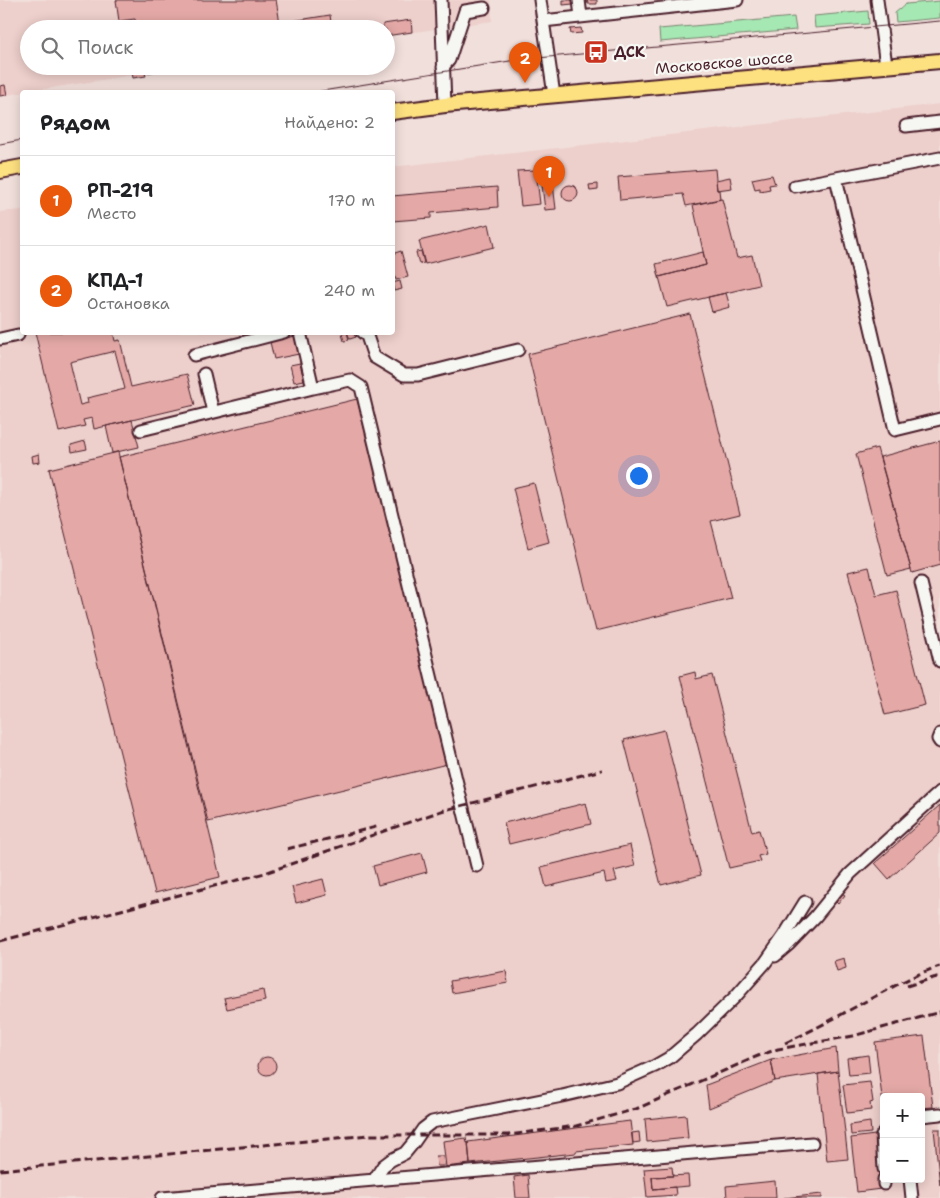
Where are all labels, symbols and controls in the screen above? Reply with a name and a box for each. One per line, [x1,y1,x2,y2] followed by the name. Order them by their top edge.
[20,20,395,75] search box
[38,34,66,62] icon: search
[78,35,133,60] text: Поиск
[583,39,609,65] bus stop icon: ДСК
[509,42,541,83] pin: 2
[614,42,646,62] place label: ДСК
[654,47,794,79] street label: Московское шоссе
[40,109,110,137] text: Рядом
[284,112,375,133] text: Найдено: 2
[533,156,565,197] pin: 1
[87,178,153,203] text: РП-219
[52,190,60,211] text: 1
[328,190,375,211] text: 170 m
[87,203,137,224] text: Место
[87,268,143,293] text: КПД-1
[50,280,62,301] text: 2
[323,280,375,301] text: 240 m
[87,293,170,314] text: Остановка
[626,463,652,489] your location
[880,1093,925,1183] map controls
[880,1093,925,1138] button: +
[880,1138,925,1183] button: −

